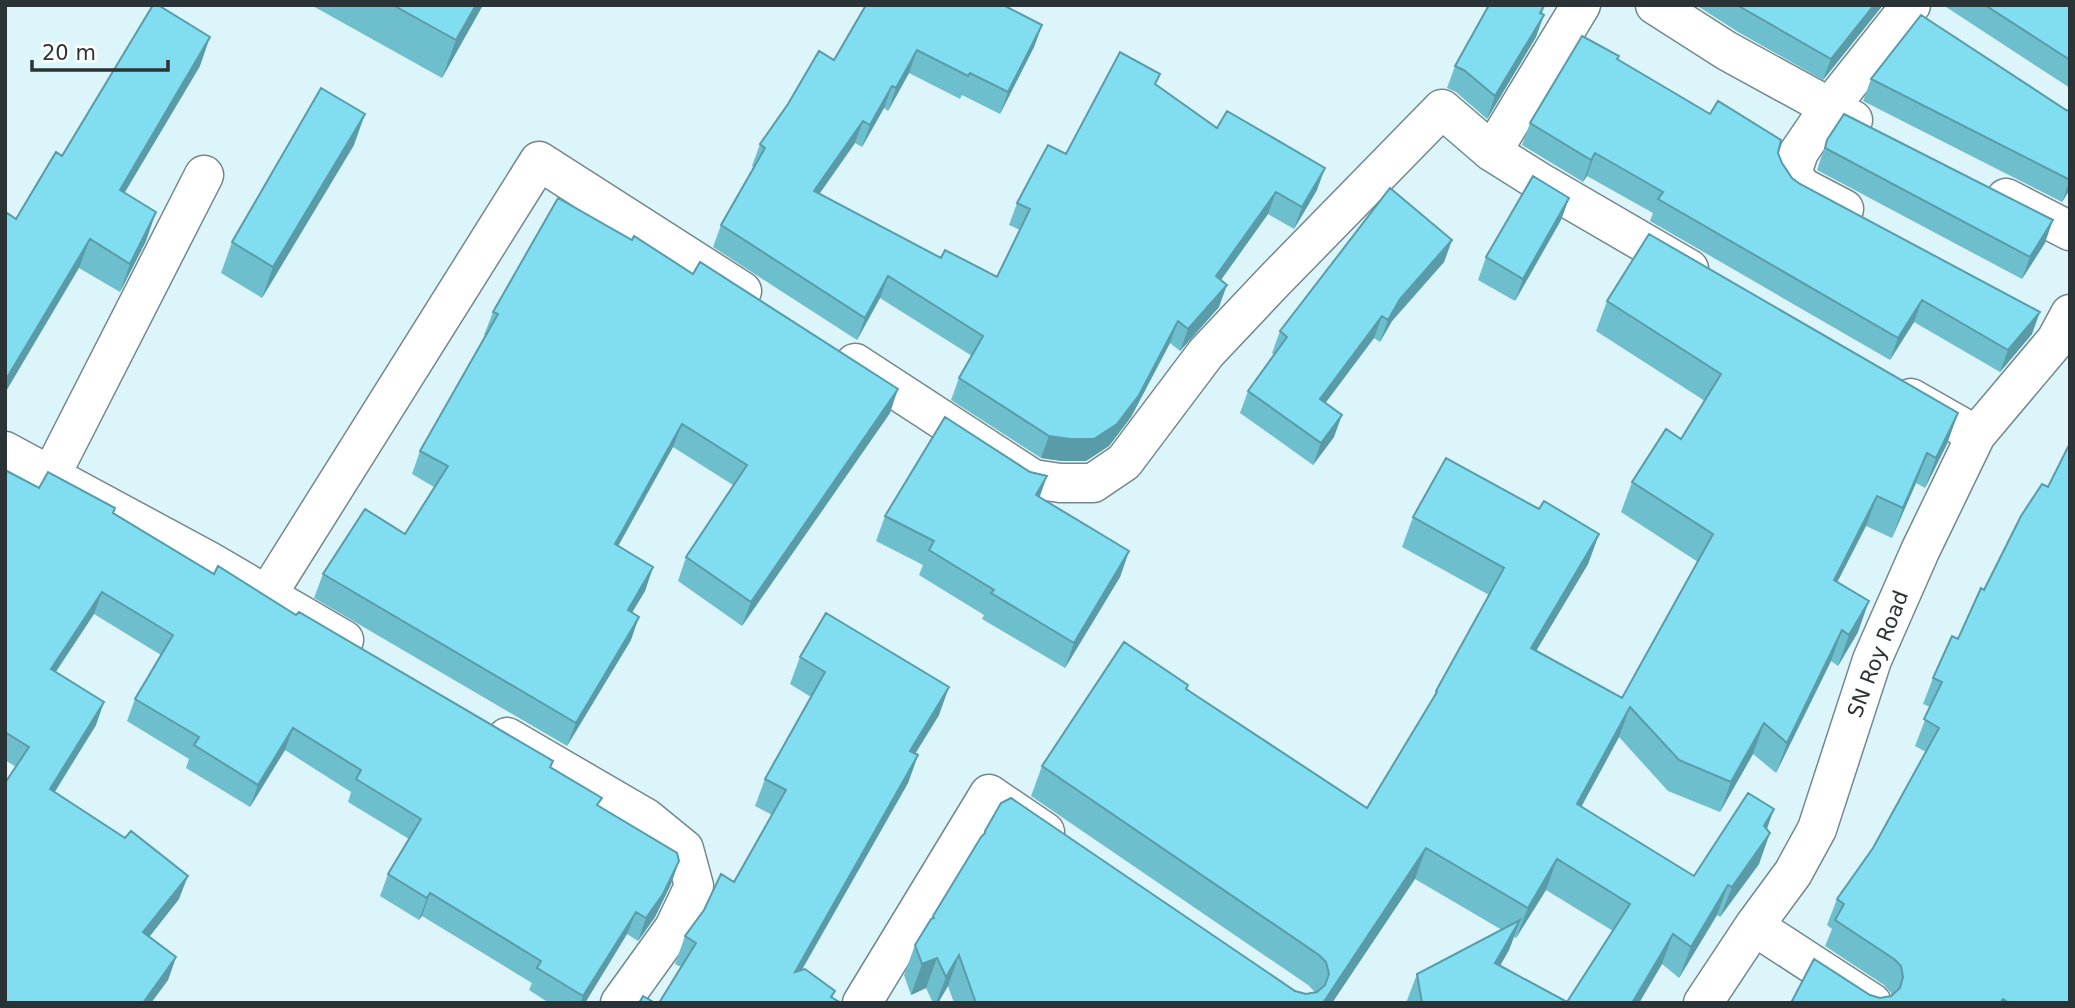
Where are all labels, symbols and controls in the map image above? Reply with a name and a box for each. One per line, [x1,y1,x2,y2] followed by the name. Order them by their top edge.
[32,28,168,72] scale bar
[42,41,96,65] text: 20 m
[1843,587,1913,721] street label: SN Roy Road

